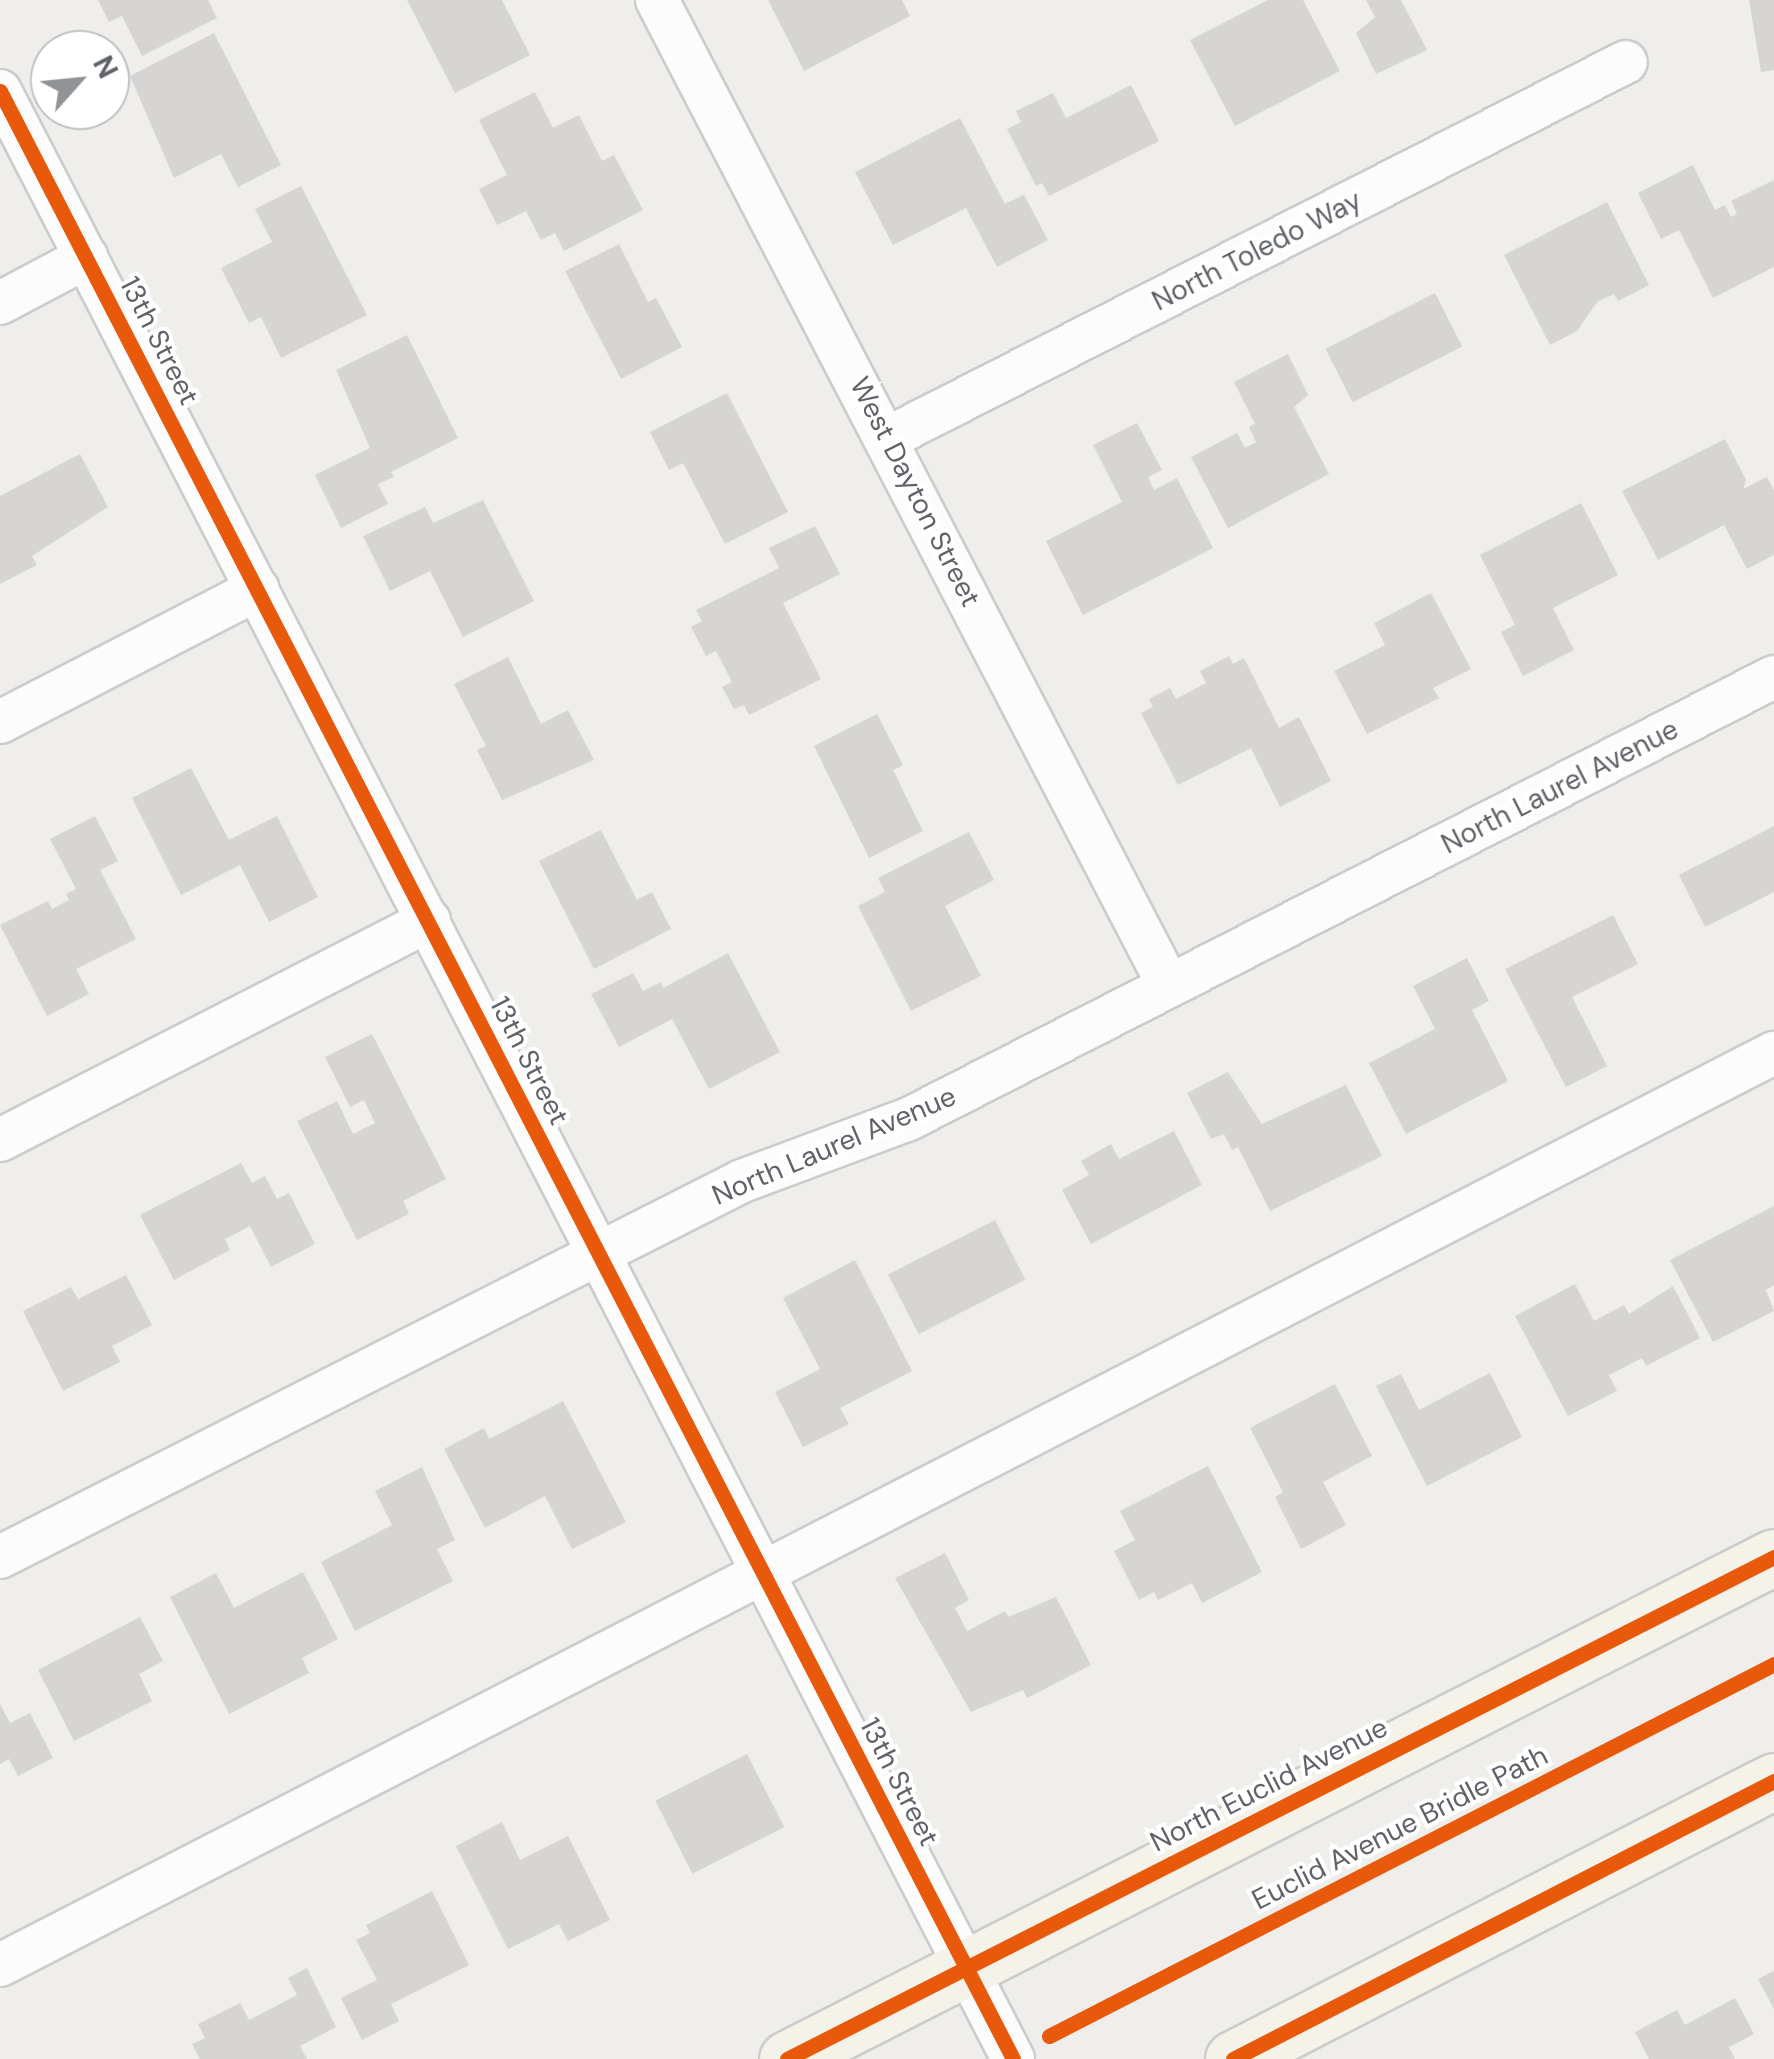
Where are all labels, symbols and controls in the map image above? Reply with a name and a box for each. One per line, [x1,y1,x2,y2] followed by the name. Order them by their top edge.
[30,30,130,130] north arrow
[84,50,127,85] text: N
[1147,184,1367,318] street label: North Toledo Way
[112,271,206,411] street label: 13th Street
[843,372,987,612] street label: West Dayton Street
[1436,713,1684,861] street label: North Laurel Avenue
[482,991,576,1131] street label: 13th Street
[707,1079,961,1213] street label: North Laurel Avenue
[1145,1711,1393,1859] street label: North Euclid Avenue
[852,1712,946,1852] street label: 13th Street
[1247,1739,1553,1917] street label: Euclid Avenue Bridle Path

